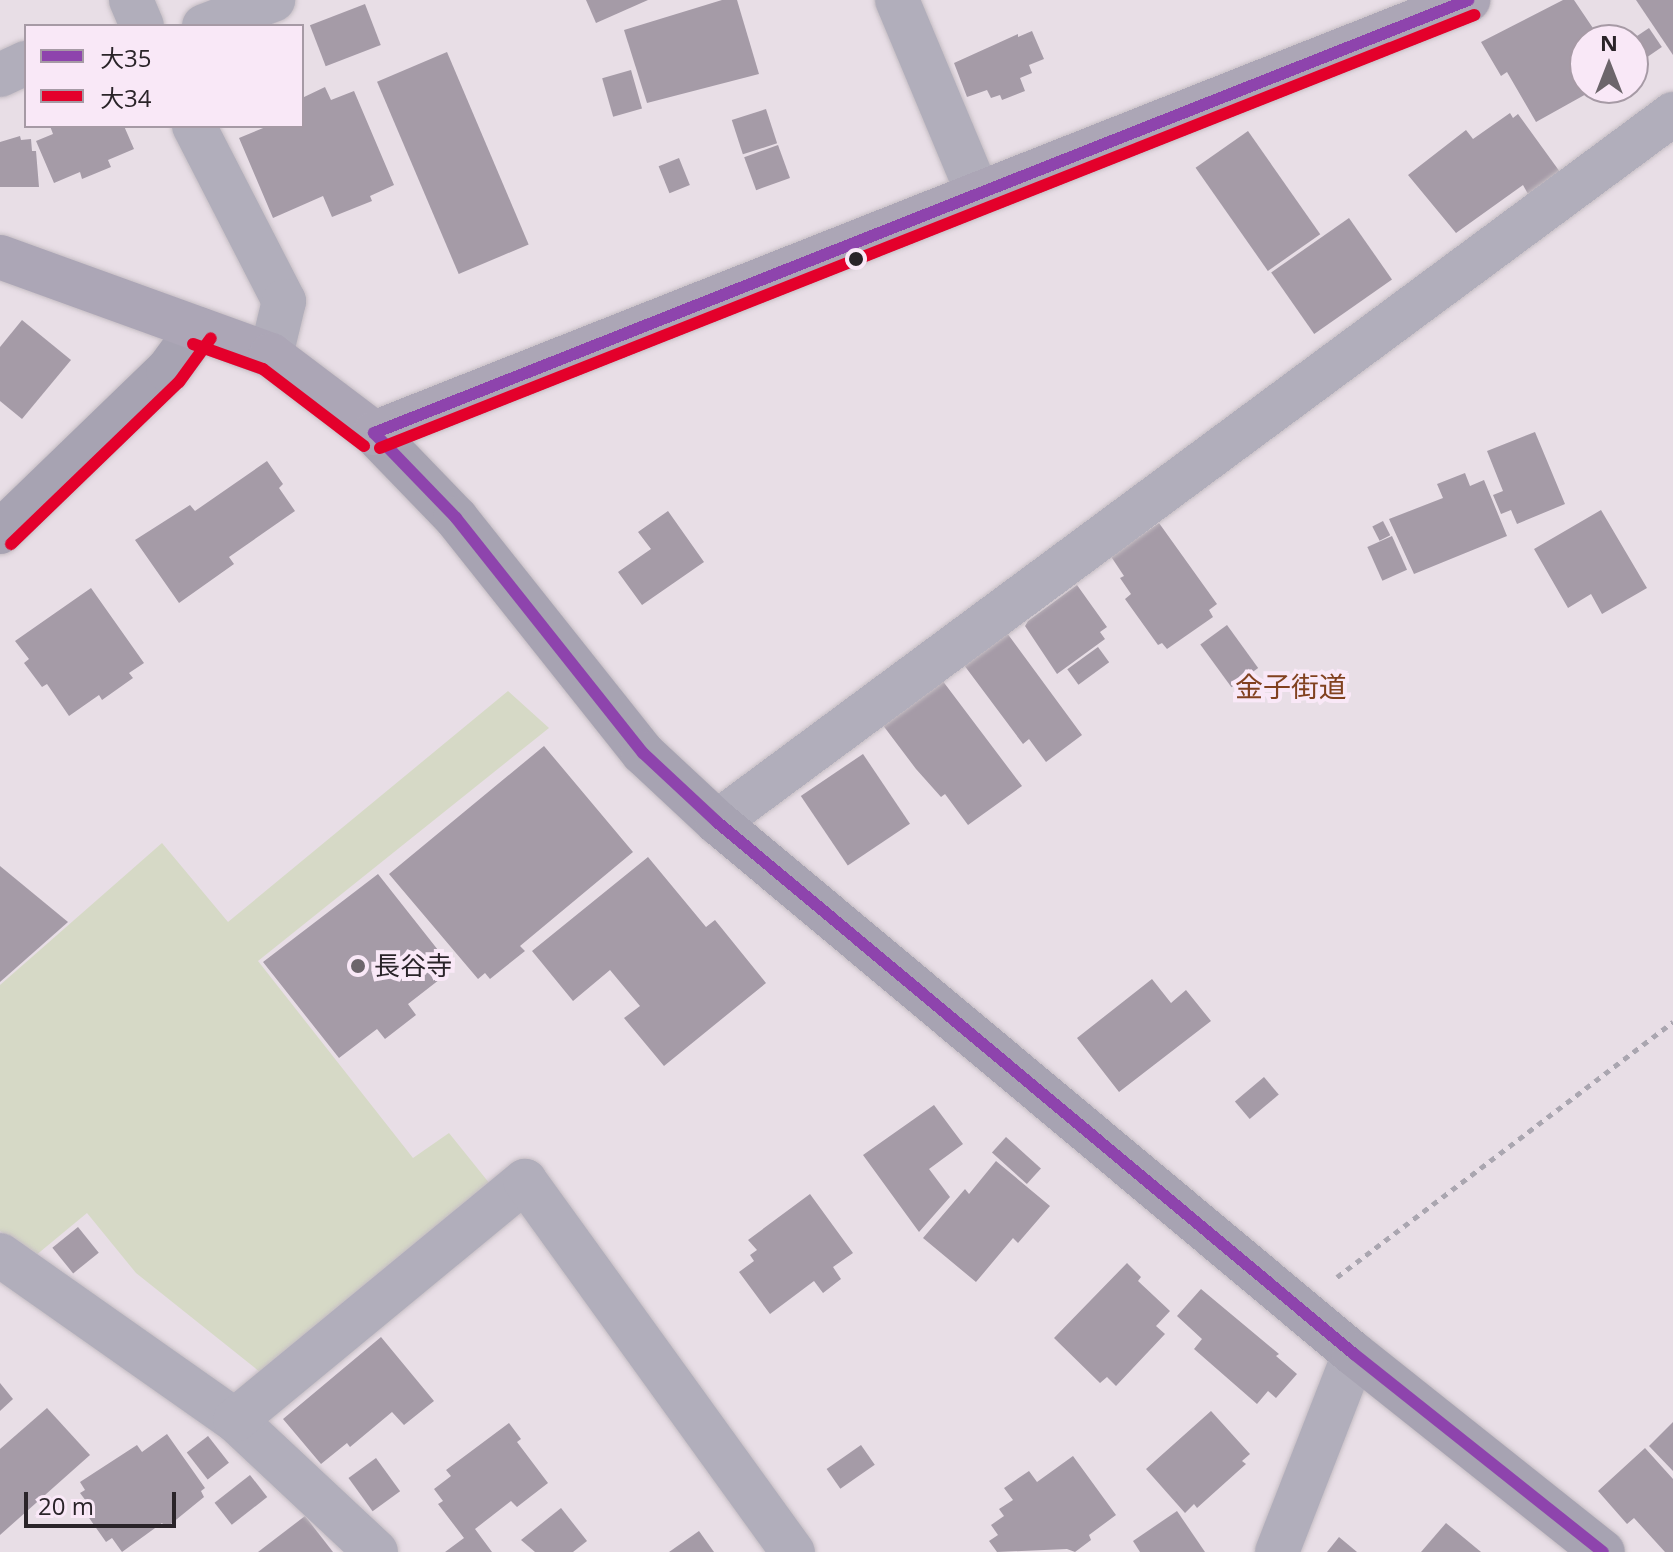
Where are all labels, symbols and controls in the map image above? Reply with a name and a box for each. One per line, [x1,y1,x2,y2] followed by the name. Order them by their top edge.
[24,24,304,128] legend
[1569,24,1649,104] north arrow
[1600,27,1618,57] text: N
[100,41,151,74] text: 大35
[100,81,151,114] text: 大34
[848,251,864,267] unlabelled marker
[1235,669,1347,703] district label: 金子街道
[374,950,452,982] place label: 長谷寺
[349,957,367,975] marker: 長谷寺
[28,1476,180,1526] scale bar
[38,1489,94,1522] text: 20 m

